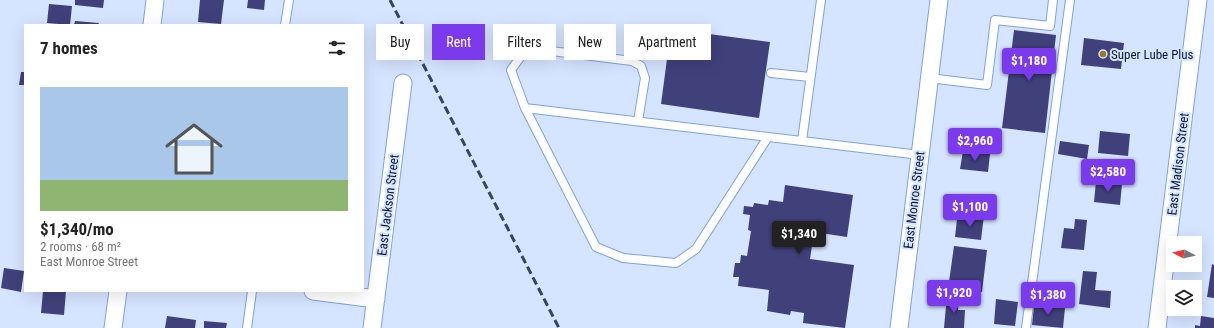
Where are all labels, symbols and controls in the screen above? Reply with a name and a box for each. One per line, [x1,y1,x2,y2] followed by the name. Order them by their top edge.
[376,24,424,60] chip: Buy
[432,24,485,60] chip: Rent
[493,24,556,60] chip: Filters
[564,24,616,60] chip: New
[624,24,711,60] chip: Apartment
[326,37,348,59] icon: filters
[40,38,98,58] text: 7 homes
[1111,47,1194,62] place label: Super Lube Plus
[996,48,1062,82] pin: $1,180
[1098,49,1108,59] marker: Super Lube Plus
[1011,53,1047,68] text: $1,180
[1164,112,1192,216] street label: East Madison Street
[158,113,230,185] icon: home
[942,128,1008,162] pin: $2,960
[957,133,993,148] text: $2,960
[901,150,927,250] street label: East Monroe Street
[374,153,402,257] street label: East Jackson Street
[1075,159,1141,193] pin: $2,580
[1090,164,1126,179] text: $2,580
[937,194,1003,228] pin: $1,100
[952,199,988,214] text: $1,100
[40,219,114,239] text: $1,340/mo
[766,221,832,255] pin: $1,340
[781,226,817,241] text: $1,340
[1166,236,1202,272] north arrow
[1166,236,1202,316] map controls
[40,239,121,254] text: 2 rooms · 68 m²
[40,254,138,269] text: East Monroe Street
[921,280,987,314] pin: $1,920
[1166,280,1202,316] button: layers
[1015,282,1081,316] pin: $1,380
[936,285,972,300] text: $1,920
[1030,287,1066,302] text: $1,380

